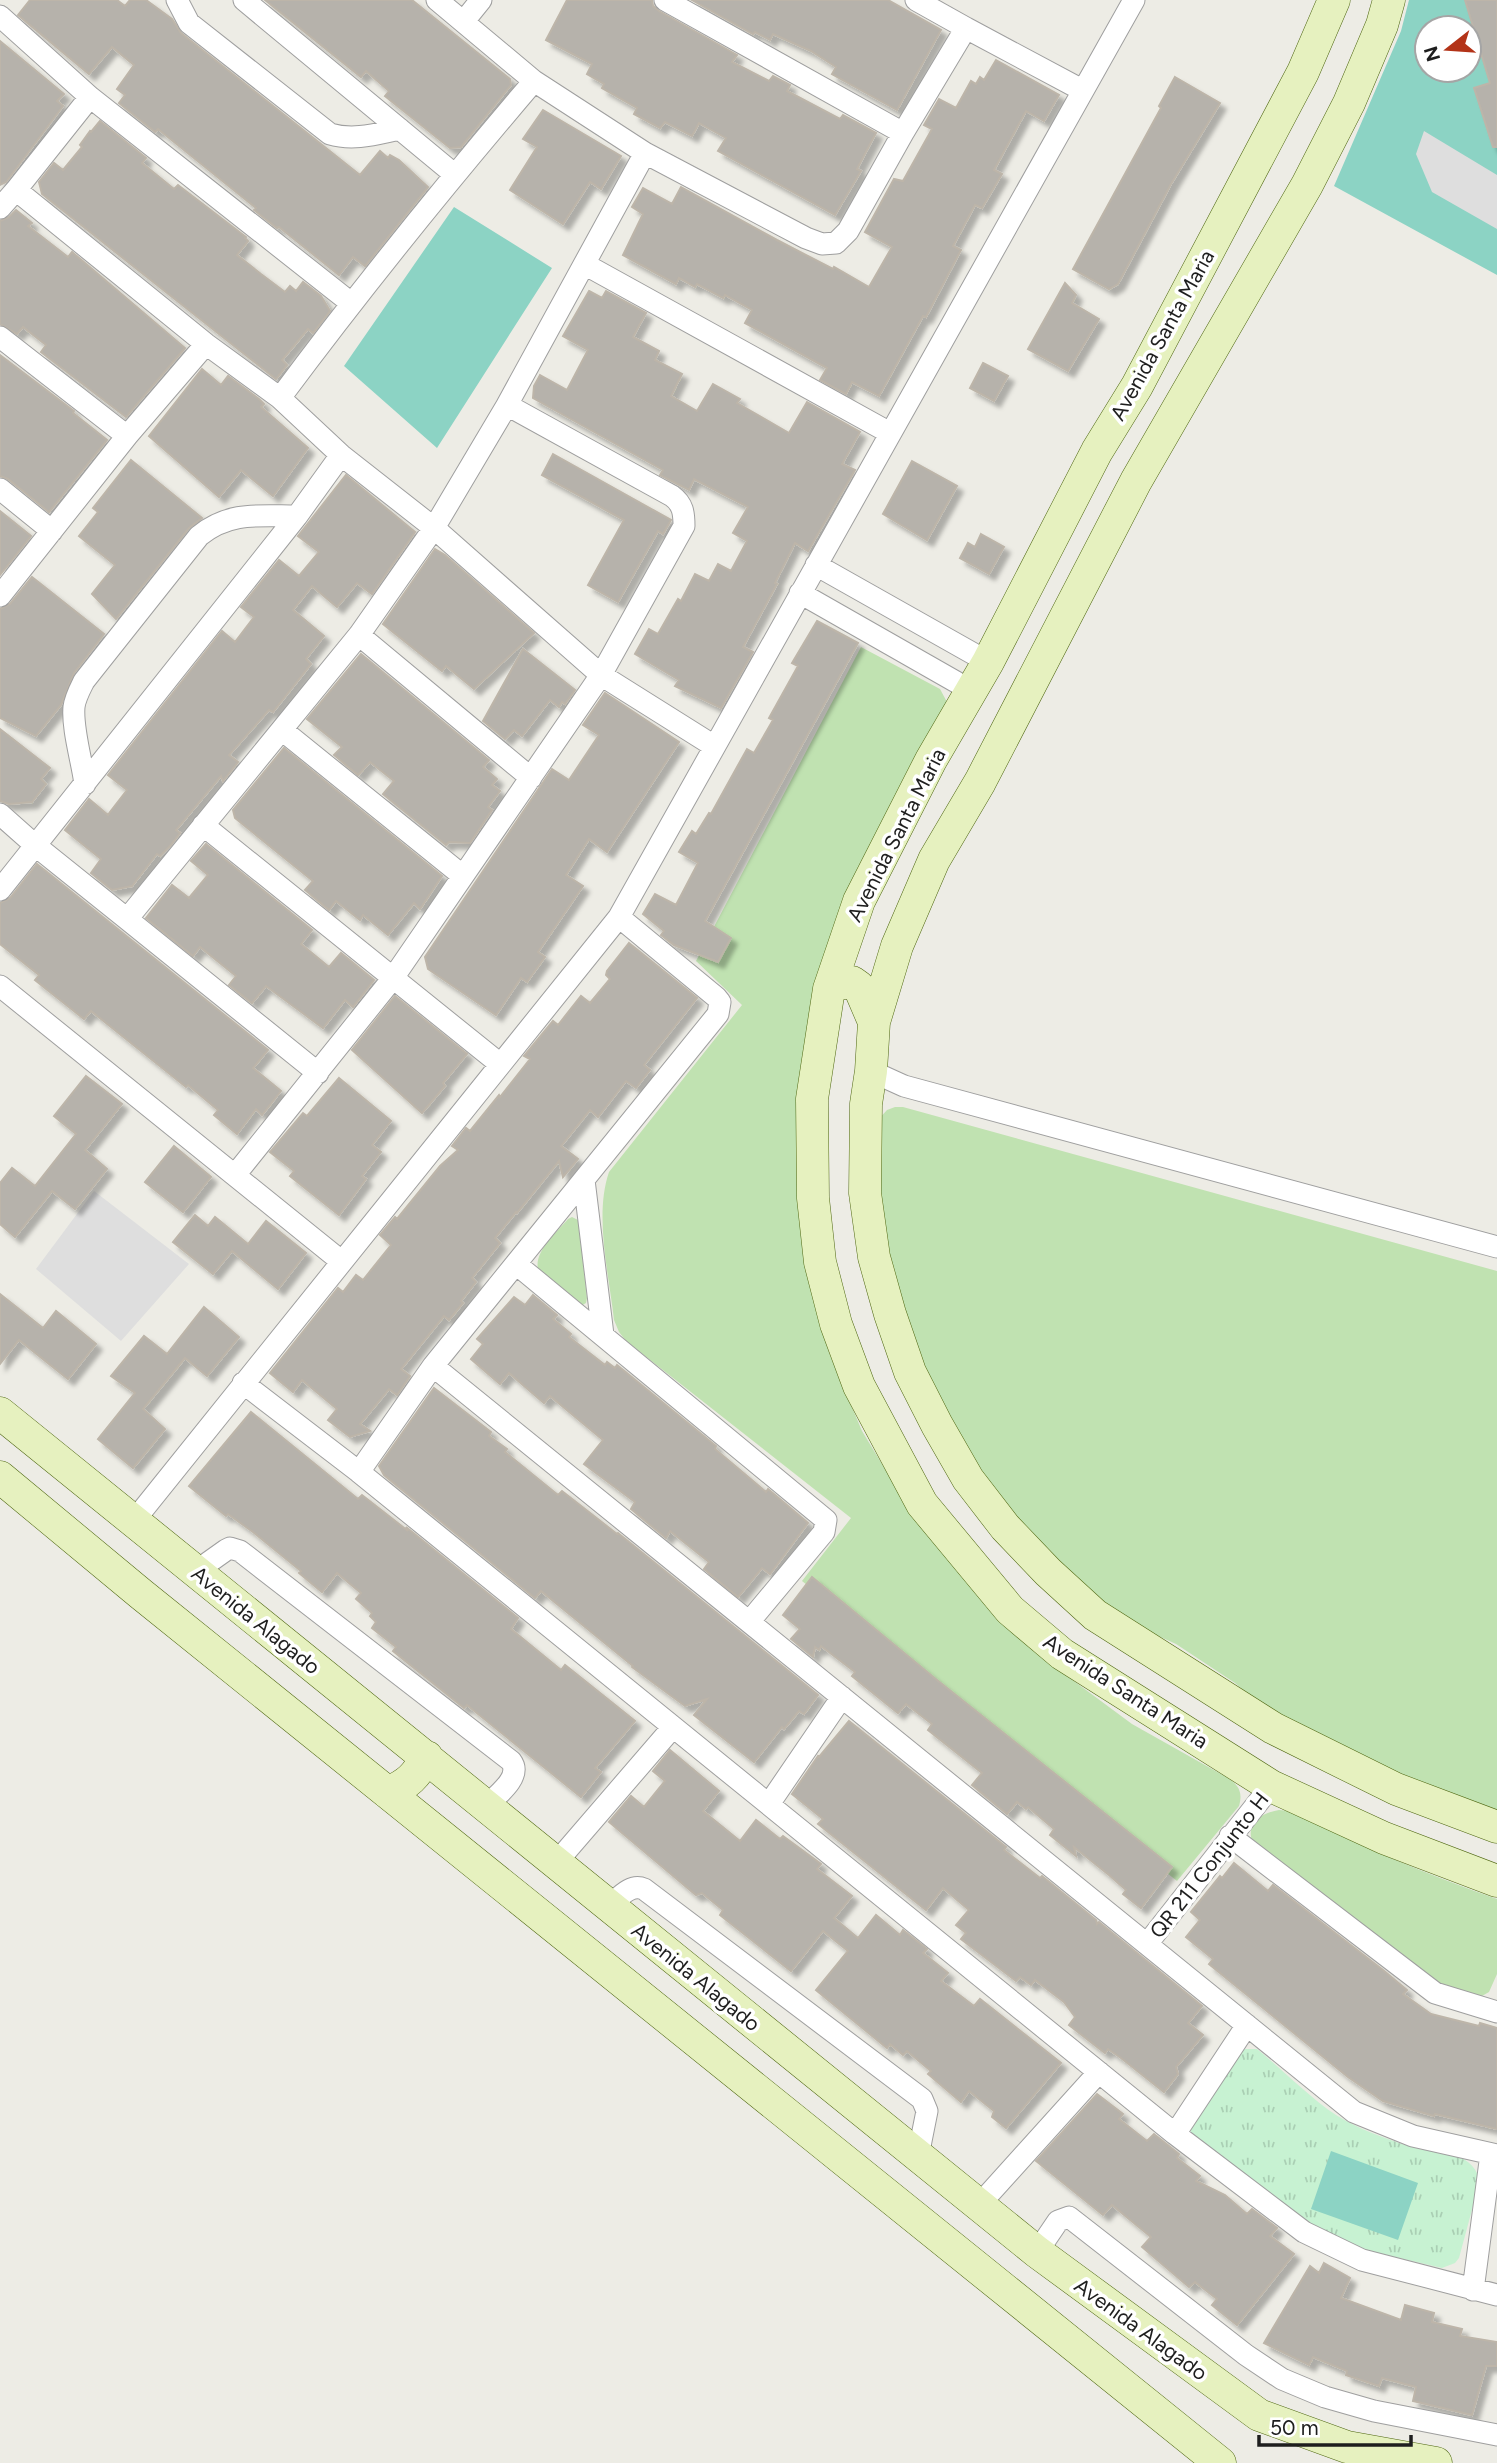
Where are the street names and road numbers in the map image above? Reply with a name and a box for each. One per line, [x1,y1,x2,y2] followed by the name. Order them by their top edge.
[1105,245,1219,425] street label: Avenida Santa Maria
[841,744,951,926] street label: Avenida Santa Maria
[187,1561,325,1679] street label: Avenida Alagado
[1039,1628,1213,1754] street label: Avenida Santa Maria
[1144,1787,1274,1943] street label: QR 211 Conjunto H
[627,1918,765,2036] street label: Avenida Alagado
[1070,2272,1212,2386] street label: Avenida Alagado

